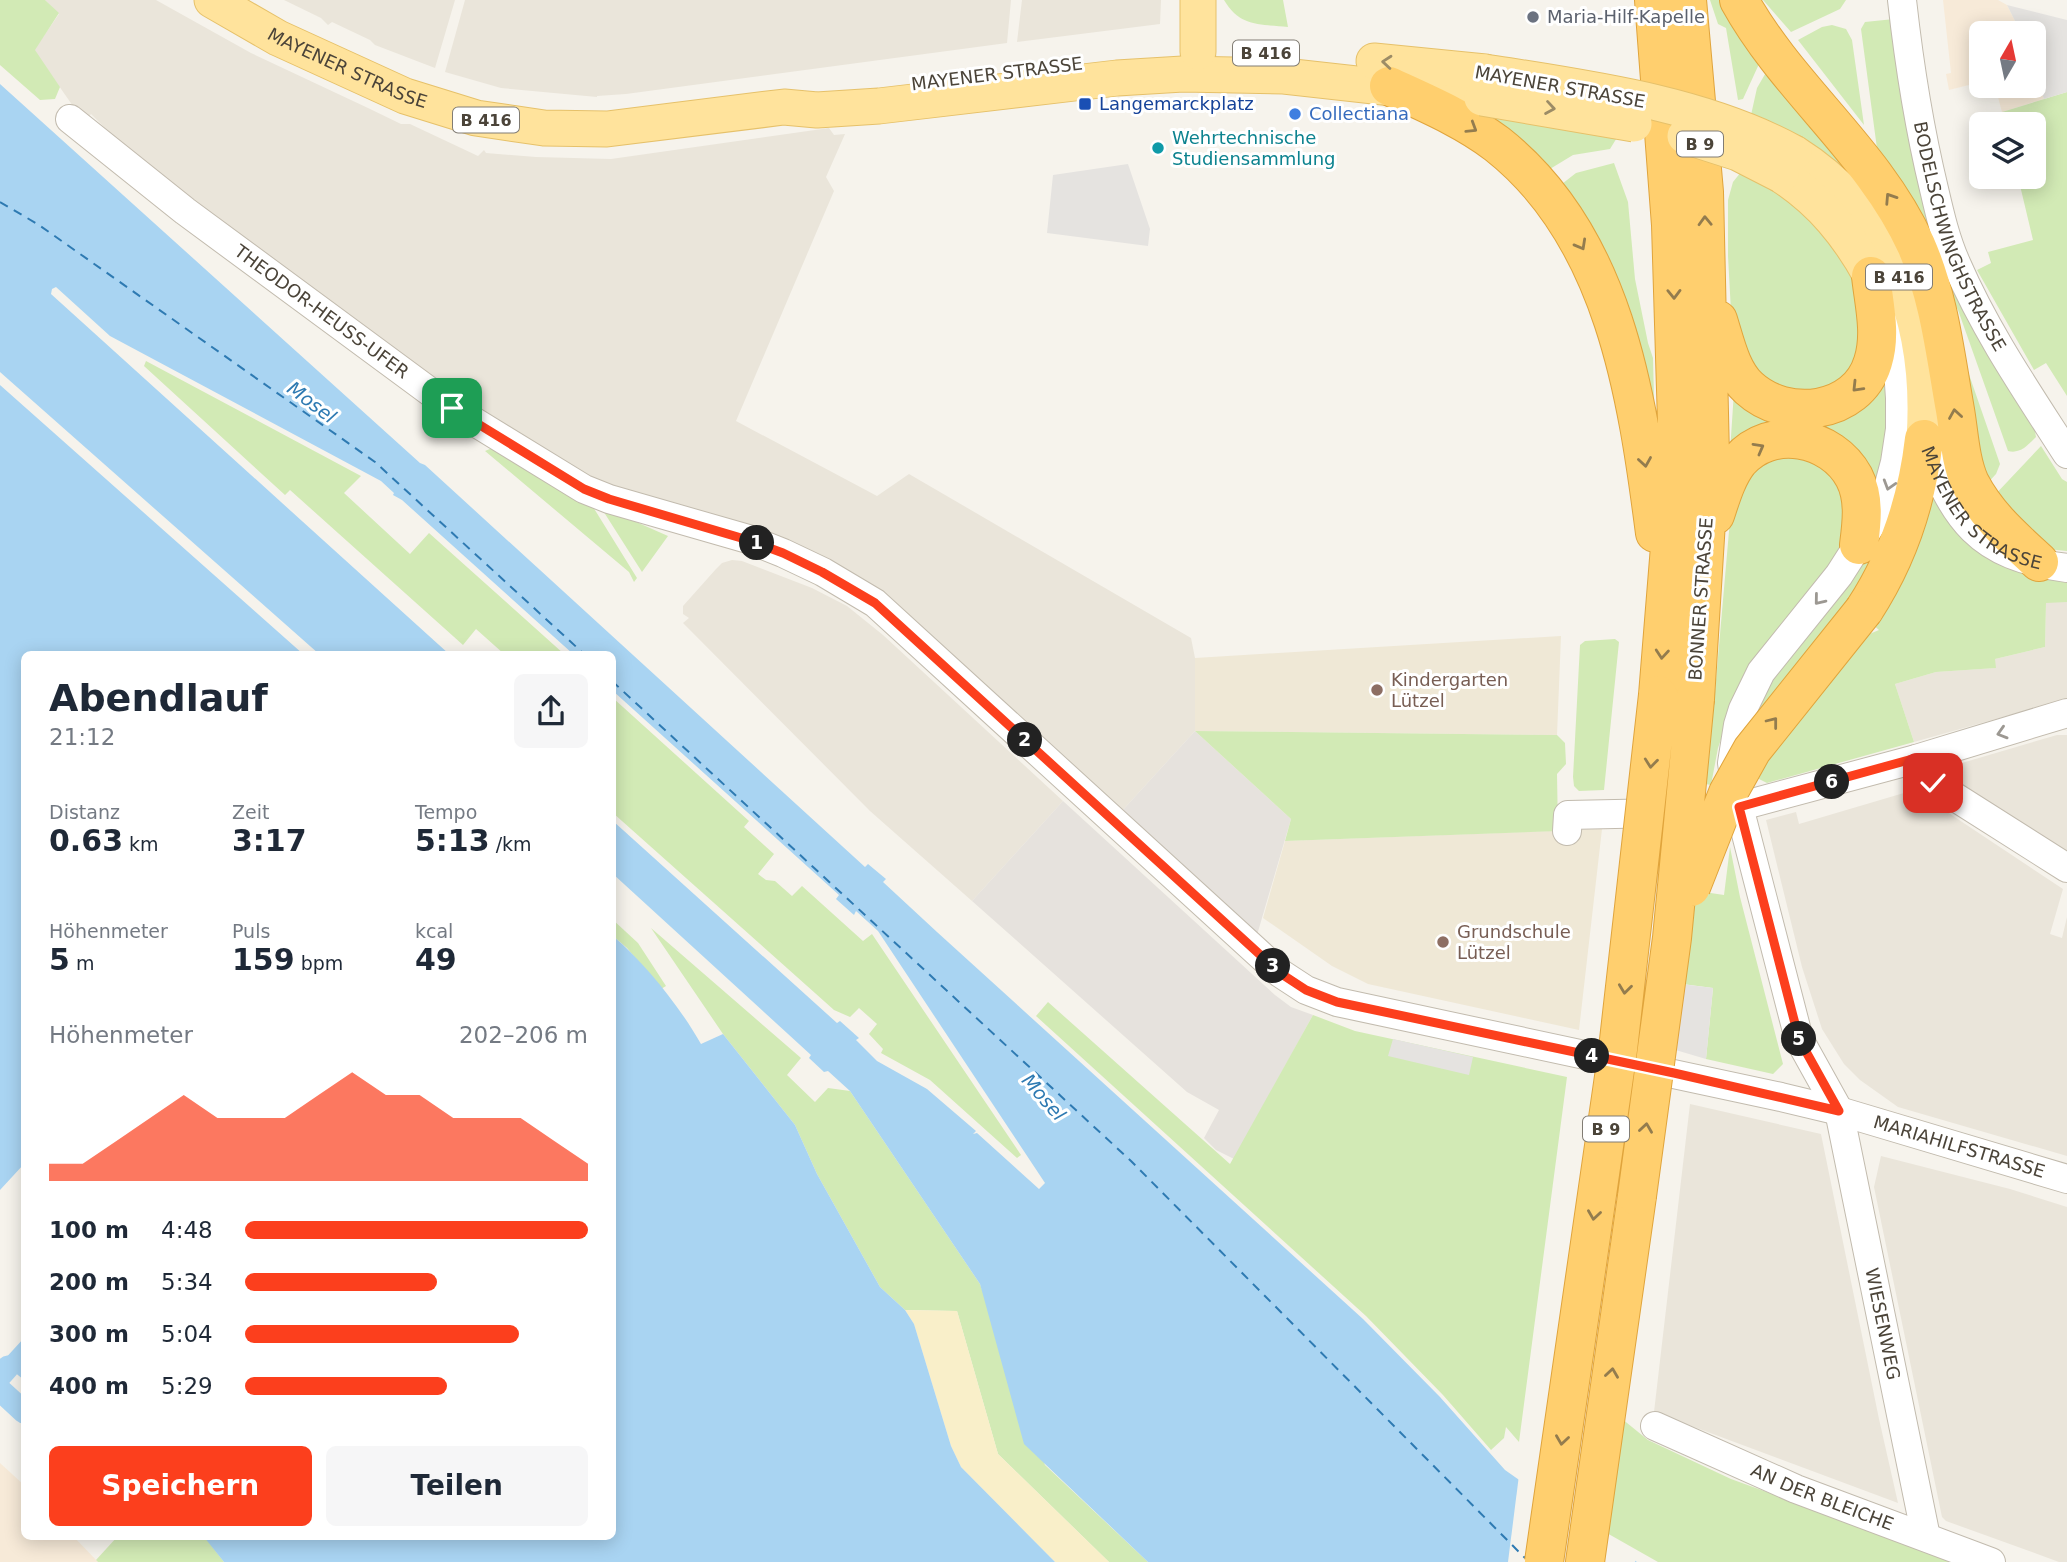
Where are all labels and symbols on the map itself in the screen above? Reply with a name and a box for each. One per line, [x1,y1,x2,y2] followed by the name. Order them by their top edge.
[1547,6,1705,27] place label: Maria-Hilf-Kapelle
[1525,9,1541,25] marker: Maria-Hilf-Kapelle
[1969,21,2046,98] north arrow
[264,23,430,112] street label: MAYENER STRASSE
[1233,40,1299,66] road number: B 416
[910,53,1084,94] street label: MAYENER STRASSE
[1381,55,1393,70] one-way arrow
[1473,61,1647,112] street label: MAYENER STRASSE
[1099,93,1254,114] place label: Langemarckplatz
[1077,96,1093,112] marker: Langemarckplatz
[1544,100,1555,115] one-way arrow
[1309,103,1409,124] place label: Collectiana
[1287,106,1303,122] marker: Collectiana
[453,108,519,132] road number: B 416
[1464,119,1477,132] one-way arrow
[1910,120,2011,355] street label: BODELSCHWINGHSTRASSE
[1172,127,1336,169] place label: Wehrtechnische Studiensammlung
[1677,132,1723,156] road number: B 9
[1150,140,1166,156] marker: Wehrtechnische Studiensammlung
[1886,193,1899,206] one-way arrow
[1698,215,1713,226] one-way arrow
[1573,237,1586,250] one-way arrow
[230,240,413,383] street label: THEODOR-HEUSS-UFER
[1866,264,1932,290] road number: B 416
[1666,288,1681,299] one-way arrow
[283,377,341,428] water label: Mosel
[422,378,482,438] pin
[1853,379,1866,392] one-way arrow
[1948,408,1963,420] one-way arrow
[1752,442,1764,456] one-way arrow
[1917,443,2044,573] street label: MAYENER STRASSE
[1637,456,1652,468] one-way arrow
[1882,479,1897,491] one-way arrow
[1684,517,1717,681] street label: BONNER STRASSE
[740,526,774,560] pin: 1
[1814,593,1827,605] one-way arrow
[1655,648,1670,659] one-way arrow
[1391,669,1508,711] place label: Kindergarten Lützel
[1369,682,1385,698] marker: Kindergarten Lützel
[1764,717,1777,730] one-way arrow
[1007,722,1042,758] pin: 2
[1996,724,2008,739] one-way arrow
[1903,753,1963,813] pin
[1644,758,1659,769] one-way arrow
[1814,764,1850,800] pin: 6
[1457,921,1571,963] place label: Grundschule Lützel
[1435,934,1451,950] marker: Grundschule Lützel
[1256,948,1290,984] pin: 3
[1618,983,1633,995] one-way arrow
[1782,1021,1816,1056] pin: 5
[1574,1038,1610,1074] pin: 4
[1018,1069,1071,1125] water label: Mosel
[1871,1111,2047,1182] street label: MARIAHILFSTRASSE
[1583,1116,1629,1142] road number: B 9
[1638,1122,1653,1134] one-way arrow
[1587,1209,1602,1221] one-way arrow
[1861,1266,1905,1382] street label: WIESENWEG
[1604,1367,1619,1379] one-way arrow
[1554,1434,1569,1446] one-way arrow
[1748,1459,1897,1535] street label: AN DER BLEICHE

